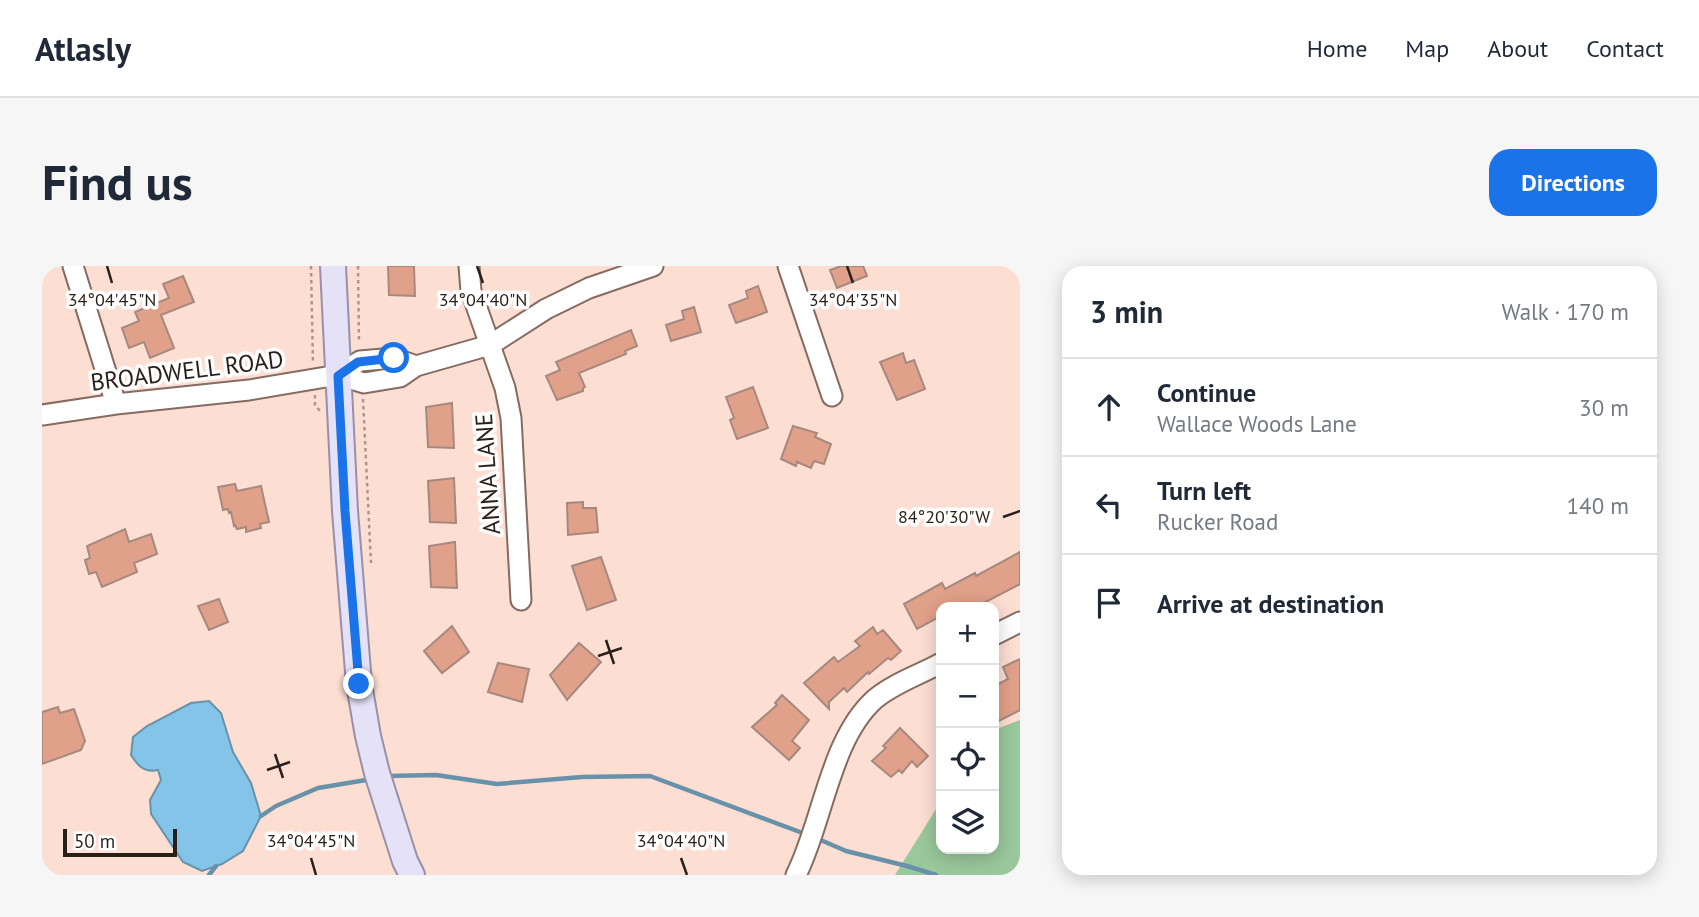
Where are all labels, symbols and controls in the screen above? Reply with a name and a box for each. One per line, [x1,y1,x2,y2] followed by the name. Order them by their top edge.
[35,27,131,70] text: Atlasly
[1307,33,1367,64] text: Home
[1405,33,1449,64] text: Map
[1487,33,1548,64] text: About
[1586,33,1664,64] text: Contact
[1489,149,1657,216] button: Directions
[42,150,193,214] text: Find us
[68,288,156,311] text: 34°04'45"N
[439,288,527,311] text: 34°04'40"N
[809,288,897,311] text: 34°04'35"N
[1090,292,1163,331] text: 3 min
[1502,297,1629,326] text: Walk · 170 m
[378,342,409,373] route start
[89,343,285,398] street label: BROADWELL ROAD
[1157,376,1256,409] text: Continue
[1090,388,1128,426] icon: ahead
[1579,393,1629,422] text: 30 m
[1157,409,1357,438] text: Wallace Woods Lane
[468,412,507,536] street label: ANNA LANE
[1157,474,1251,507] text: Turn left
[1090,486,1128,524] icon: left
[1567,491,1629,520] text: 140 m
[898,505,990,528] text: 84°20'30"W
[1157,507,1278,536] text: Rucker Road
[1090,584,1128,622] icon: arrive
[1157,587,1384,620] text: Arrive at destination
[936,602,999,854] map controls
[936,602,999,665] button: +
[936,665,999,728] button: −
[343,668,374,699] route end
[936,728,999,791] button: locate
[936,791,999,854] button: layers
[63,826,177,858] scale bar
[74,829,115,853] text: 50 m
[267,829,355,852] text: 34°04'45"N
[637,829,725,852] text: 34°04'40"N

